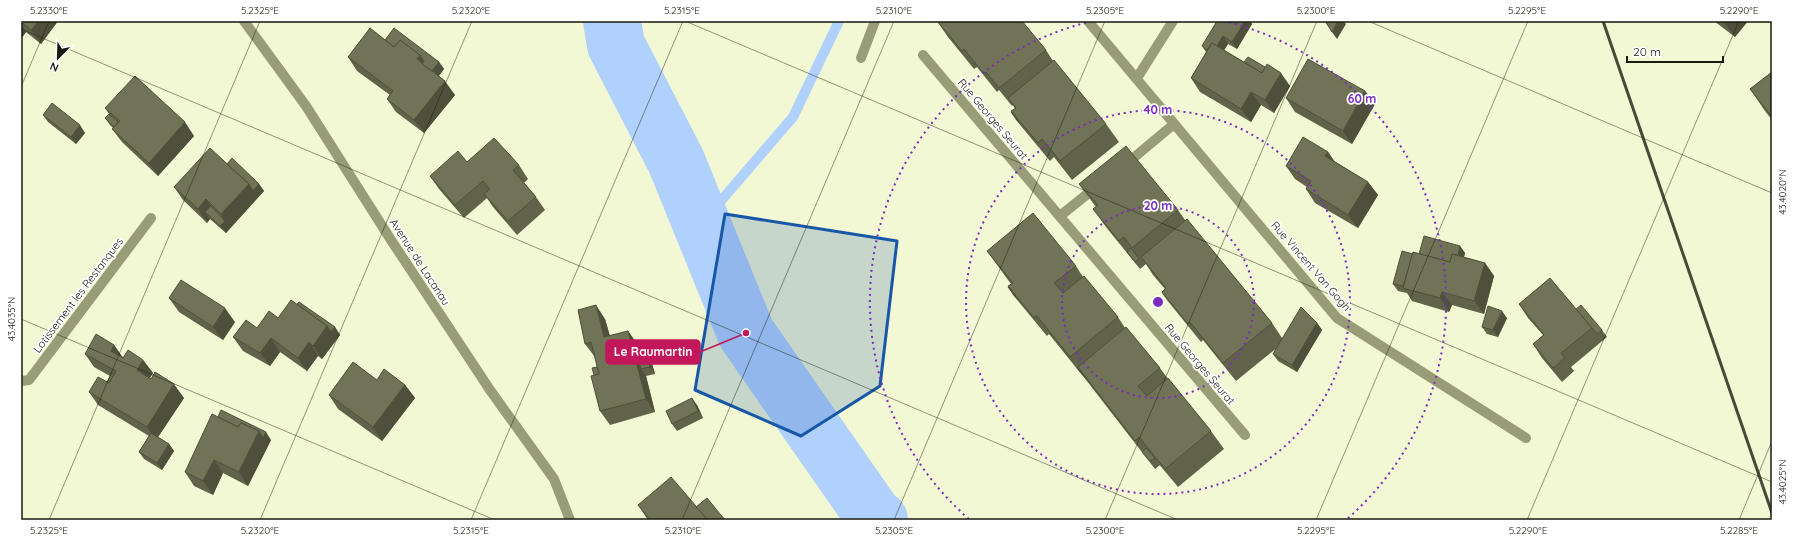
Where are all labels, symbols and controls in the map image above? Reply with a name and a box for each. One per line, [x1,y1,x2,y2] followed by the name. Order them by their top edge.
[30,4,68,17] text: 5.2330°E
[241,4,279,17] text: 5.2325°E
[452,4,490,17] text: 5.2320°E
[664,4,700,17] text: 5.2315°E
[876,4,913,17] text: 5.2310°E
[1086,4,1124,17] text: 5.2305°E
[1297,4,1336,17] text: 5.2300°E
[1508,4,1546,17] text: 5.2295°E
[1720,4,1759,17] text: 5.2290°E
[38,38,78,78] north arrow
[1627,38,1723,64] scale bar
[1633,44,1661,59] text: 20 m
[48,59,61,75] text: N
[955,76,1031,163] street label: Rue Georges Seurat
[1348,91,1376,106] text: 60 m
[1144,102,1172,117] text: 40 m
[1776,169,1789,215] text: 43.4020°N
[1144,198,1172,213] text: 20 m
[387,216,453,308] street label: Avenue de Lacanau
[1268,218,1354,314] street label: Rue Vincent Van Gogh
[30,234,126,356] street label: Lotissement les Restanques
[1151,295,1165,309] centre of rings
[5,297,18,341] text: 43.4035°N
[1162,321,1238,408] street label: Rue Georges Seurat
[606,340,700,364] callout: Le Raumartin
[614,344,692,359] text: Le Raumartin
[1776,460,1789,504] text: 43.4025°N
[30,524,68,537] text: 5.2325°E
[241,524,279,537] text: 5.2320°E
[453,524,489,537] text: 5.2315°E
[665,524,702,537] text: 5.2310°E
[875,524,913,537] text: 5.2305°E
[1086,524,1125,537] text: 5.2300°E
[1297,524,1335,537] text: 5.2295°E
[1509,524,1548,537] text: 5.2290°E
[1720,524,1758,537] text: 5.2285°E

